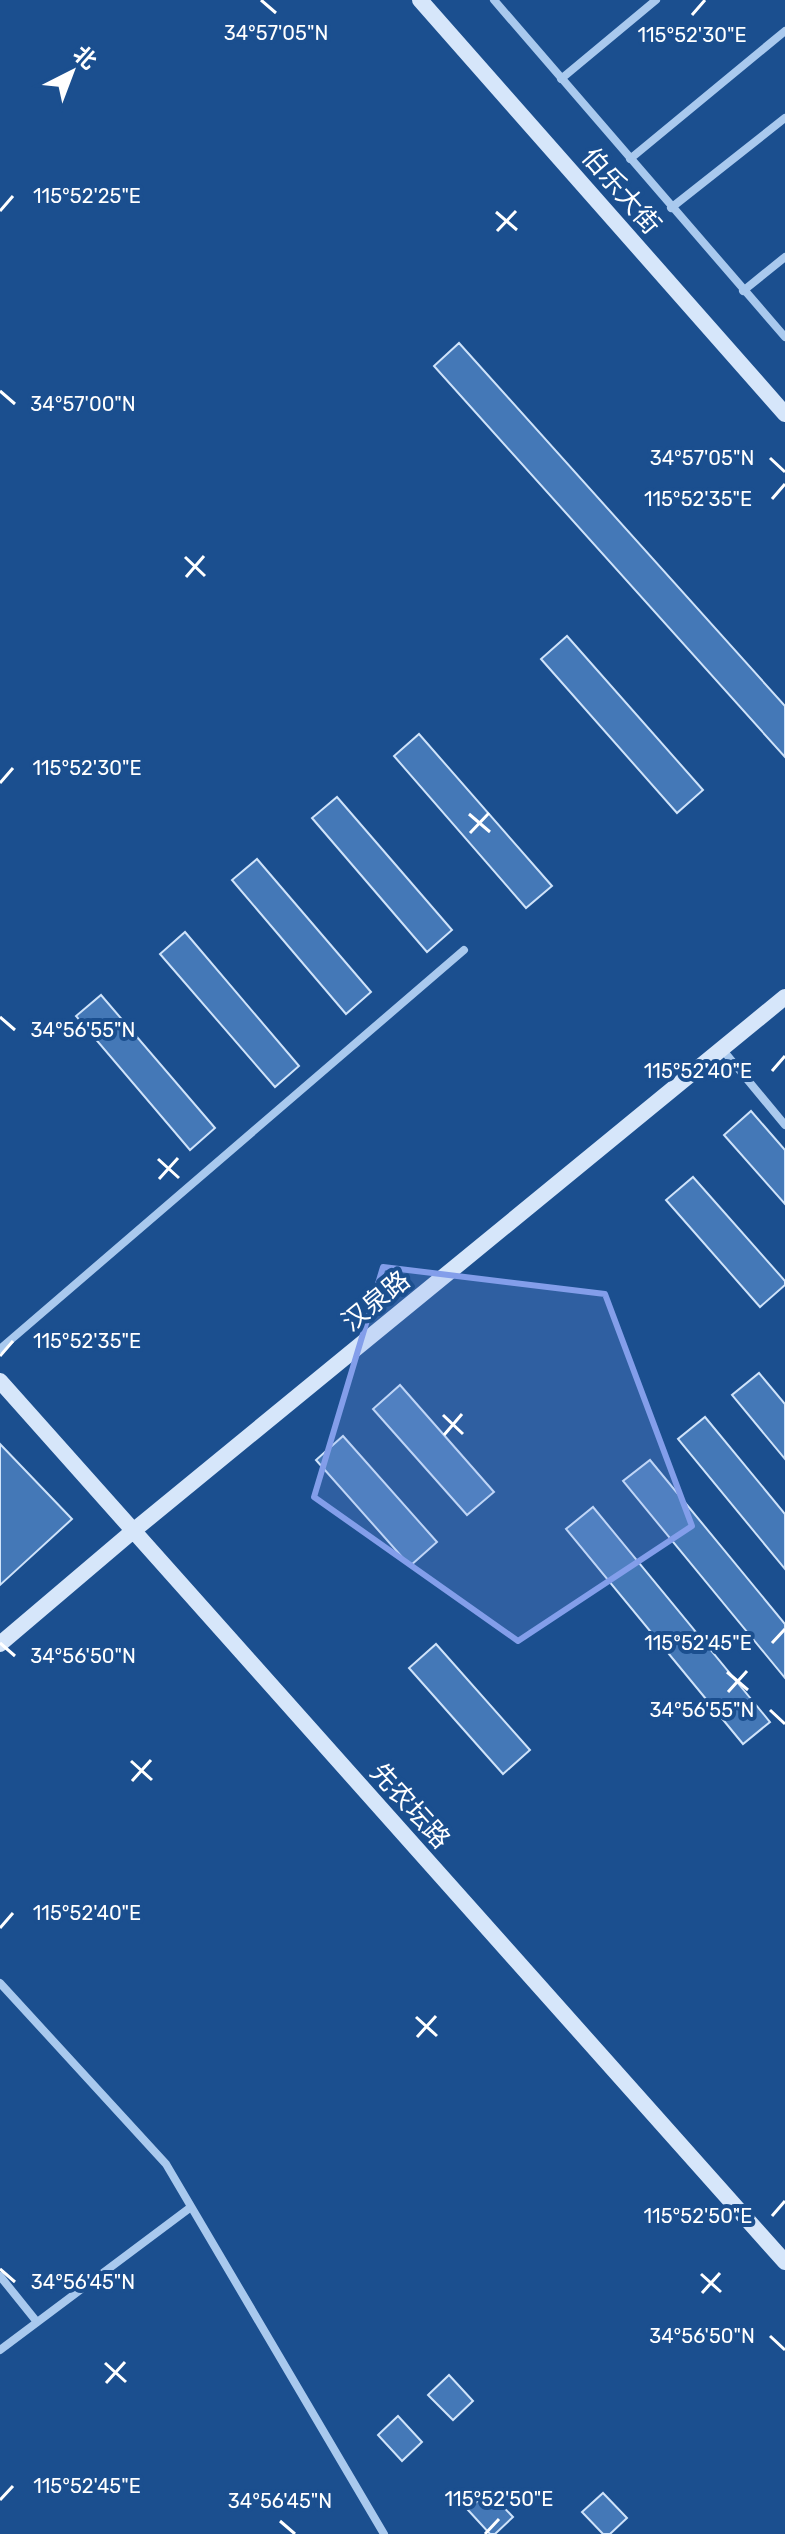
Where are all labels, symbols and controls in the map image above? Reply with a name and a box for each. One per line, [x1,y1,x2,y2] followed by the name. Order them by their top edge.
[224,21,328,45] text: 34°57'05"N
[637,23,747,47] text: 115°52'30"E
[32,32,112,112] north arrow
[68,40,102,75] text: 北
[575,142,667,240] street label: 伯乐大街
[33,184,141,208] text: 115°52'25"E
[30,392,136,416] text: 34°57'00"N
[650,446,754,470] text: 34°57'05"N
[644,487,752,511] text: 115°52'35"E
[32,756,142,780] text: 115°52'30"E
[31,1018,135,1042] text: 34°56'55"N
[644,1059,752,1083] text: 115°52'40"E
[336,1264,416,1338] street label: 汉泉路
[33,1329,141,1353] text: 115°52'35"E
[644,1631,752,1655] text: 115°52'45"E
[30,1644,136,1668] text: 34°56'50"N
[650,1698,754,1722] text: 34°56'55"N
[364,1757,456,1855] street label: 先农坛路
[33,1901,141,1925] text: 115°52'40"E
[644,2204,752,2228] text: 115°52'50"E
[31,2270,135,2294] text: 34°56'45"N
[649,2324,755,2348] text: 34°56'50"N
[33,2474,141,2498] text: 115°52'45"E
[445,2487,553,2511] text: 115°52'50"E
[228,2489,332,2513] text: 34°56'45"N

